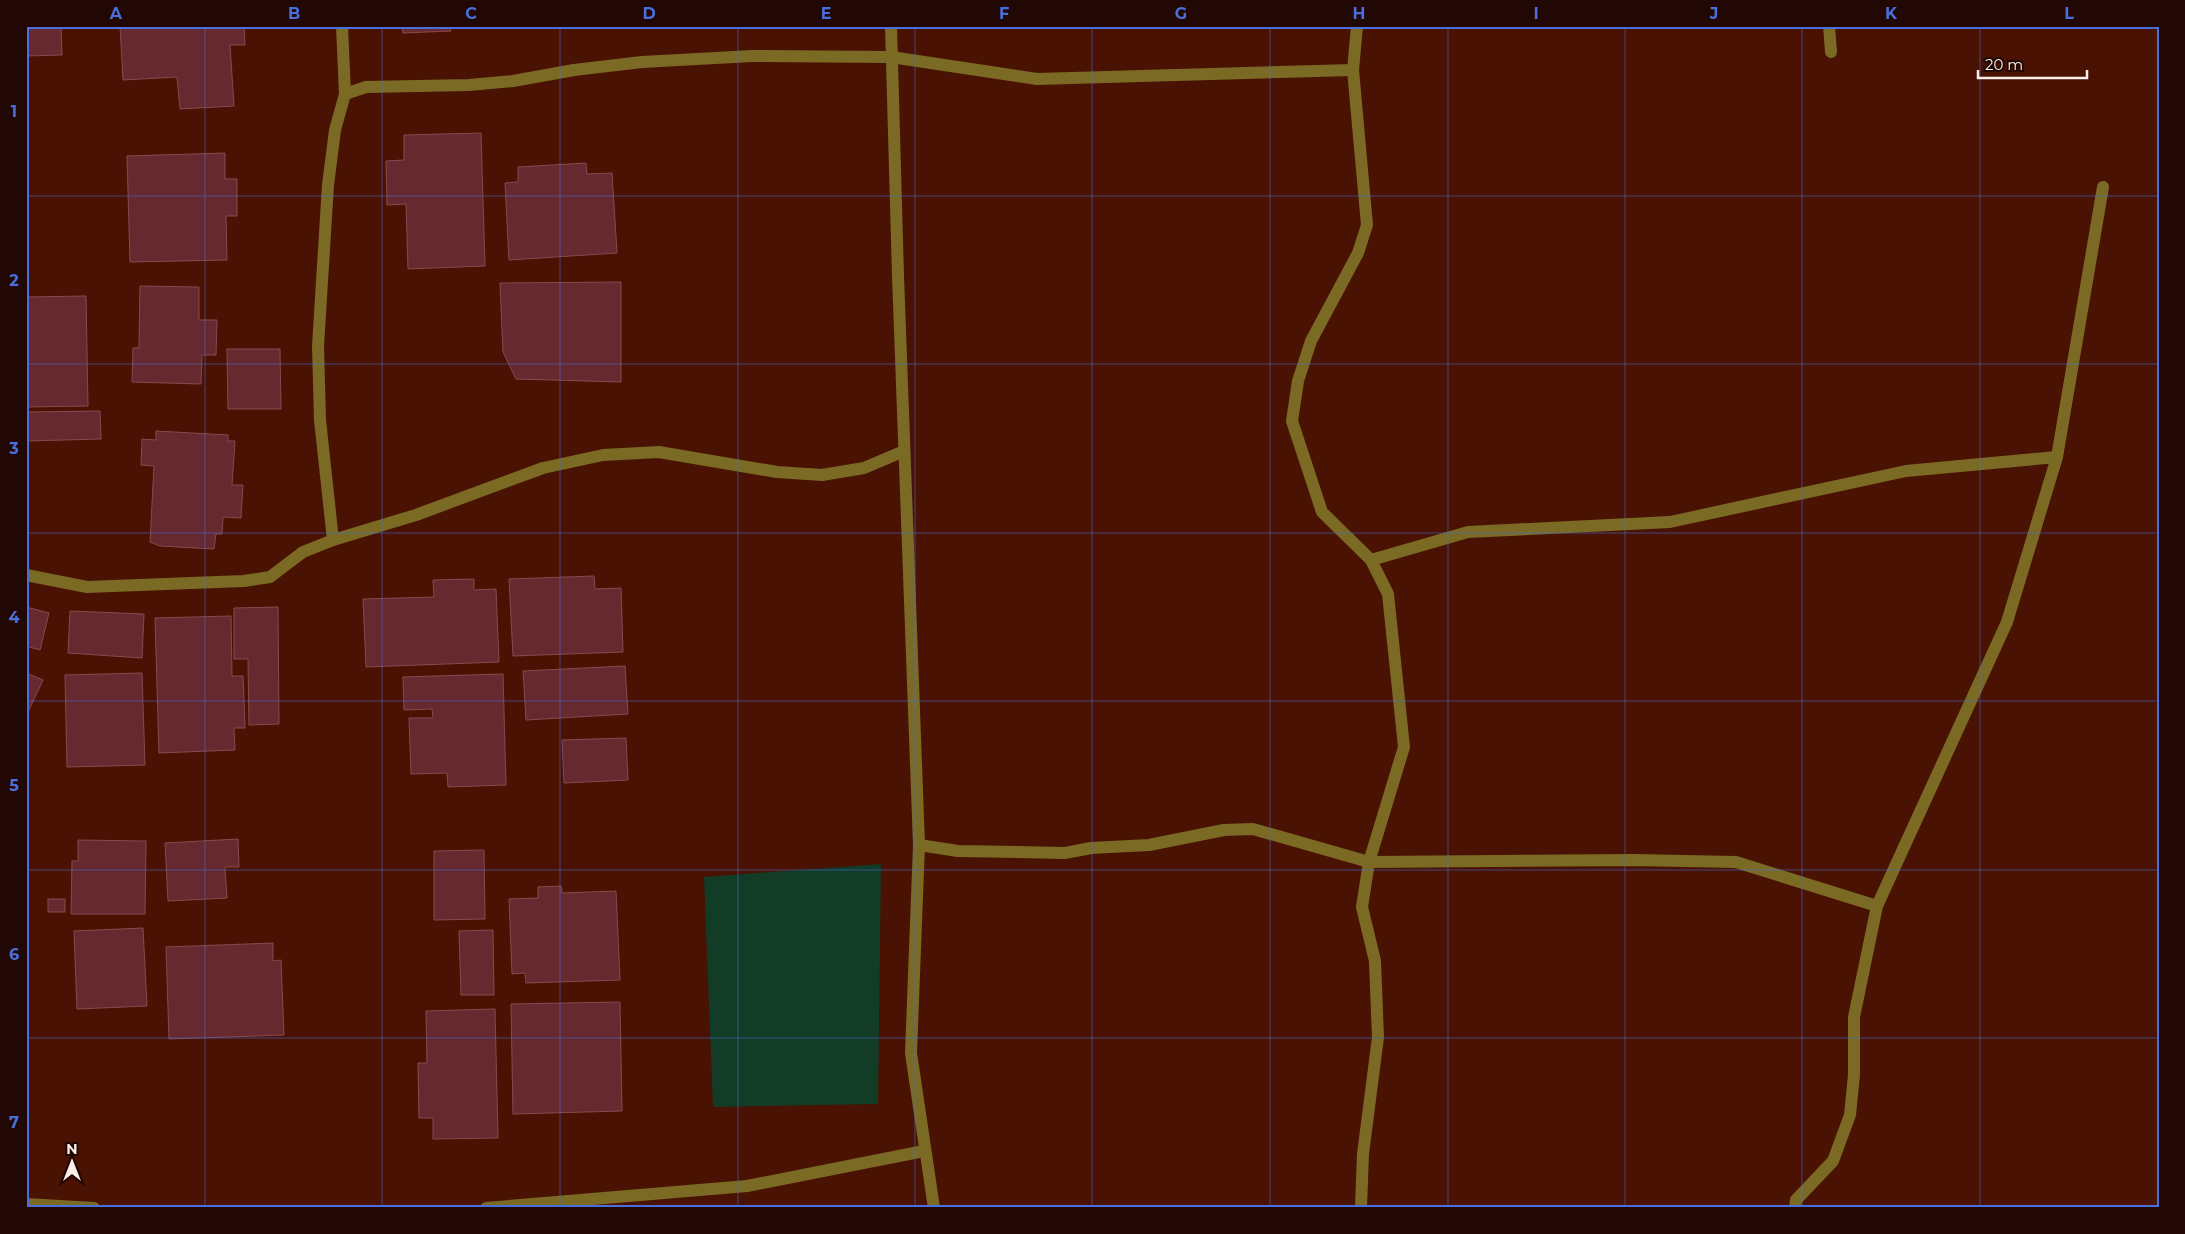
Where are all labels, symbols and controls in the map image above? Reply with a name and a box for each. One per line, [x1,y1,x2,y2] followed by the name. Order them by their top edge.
[109,4,123,23] text: A
[288,4,300,23] text: B
[465,4,477,23] text: C
[642,4,656,23] text: D
[821,4,831,23] text: E
[999,4,1009,23] text: F
[1175,4,1187,23] text: G
[1353,4,1365,23] text: H
[1533,4,1539,23] text: I
[1709,4,1718,23] text: J
[1885,4,1898,23] text: K
[2064,4,2074,23] text: L
[1978,48,2086,80] scale bar
[1985,55,2023,74] text: 20 m
[11,102,17,121] text: 1
[9,271,19,290] text: 2
[8,439,19,458] text: 3
[8,608,20,627] text: 4
[9,776,19,795] text: 5
[9,945,19,964] text: 6
[9,1113,19,1132] text: 7
[48,1136,98,1186] north arrow
[66,1140,78,1158] text: N

